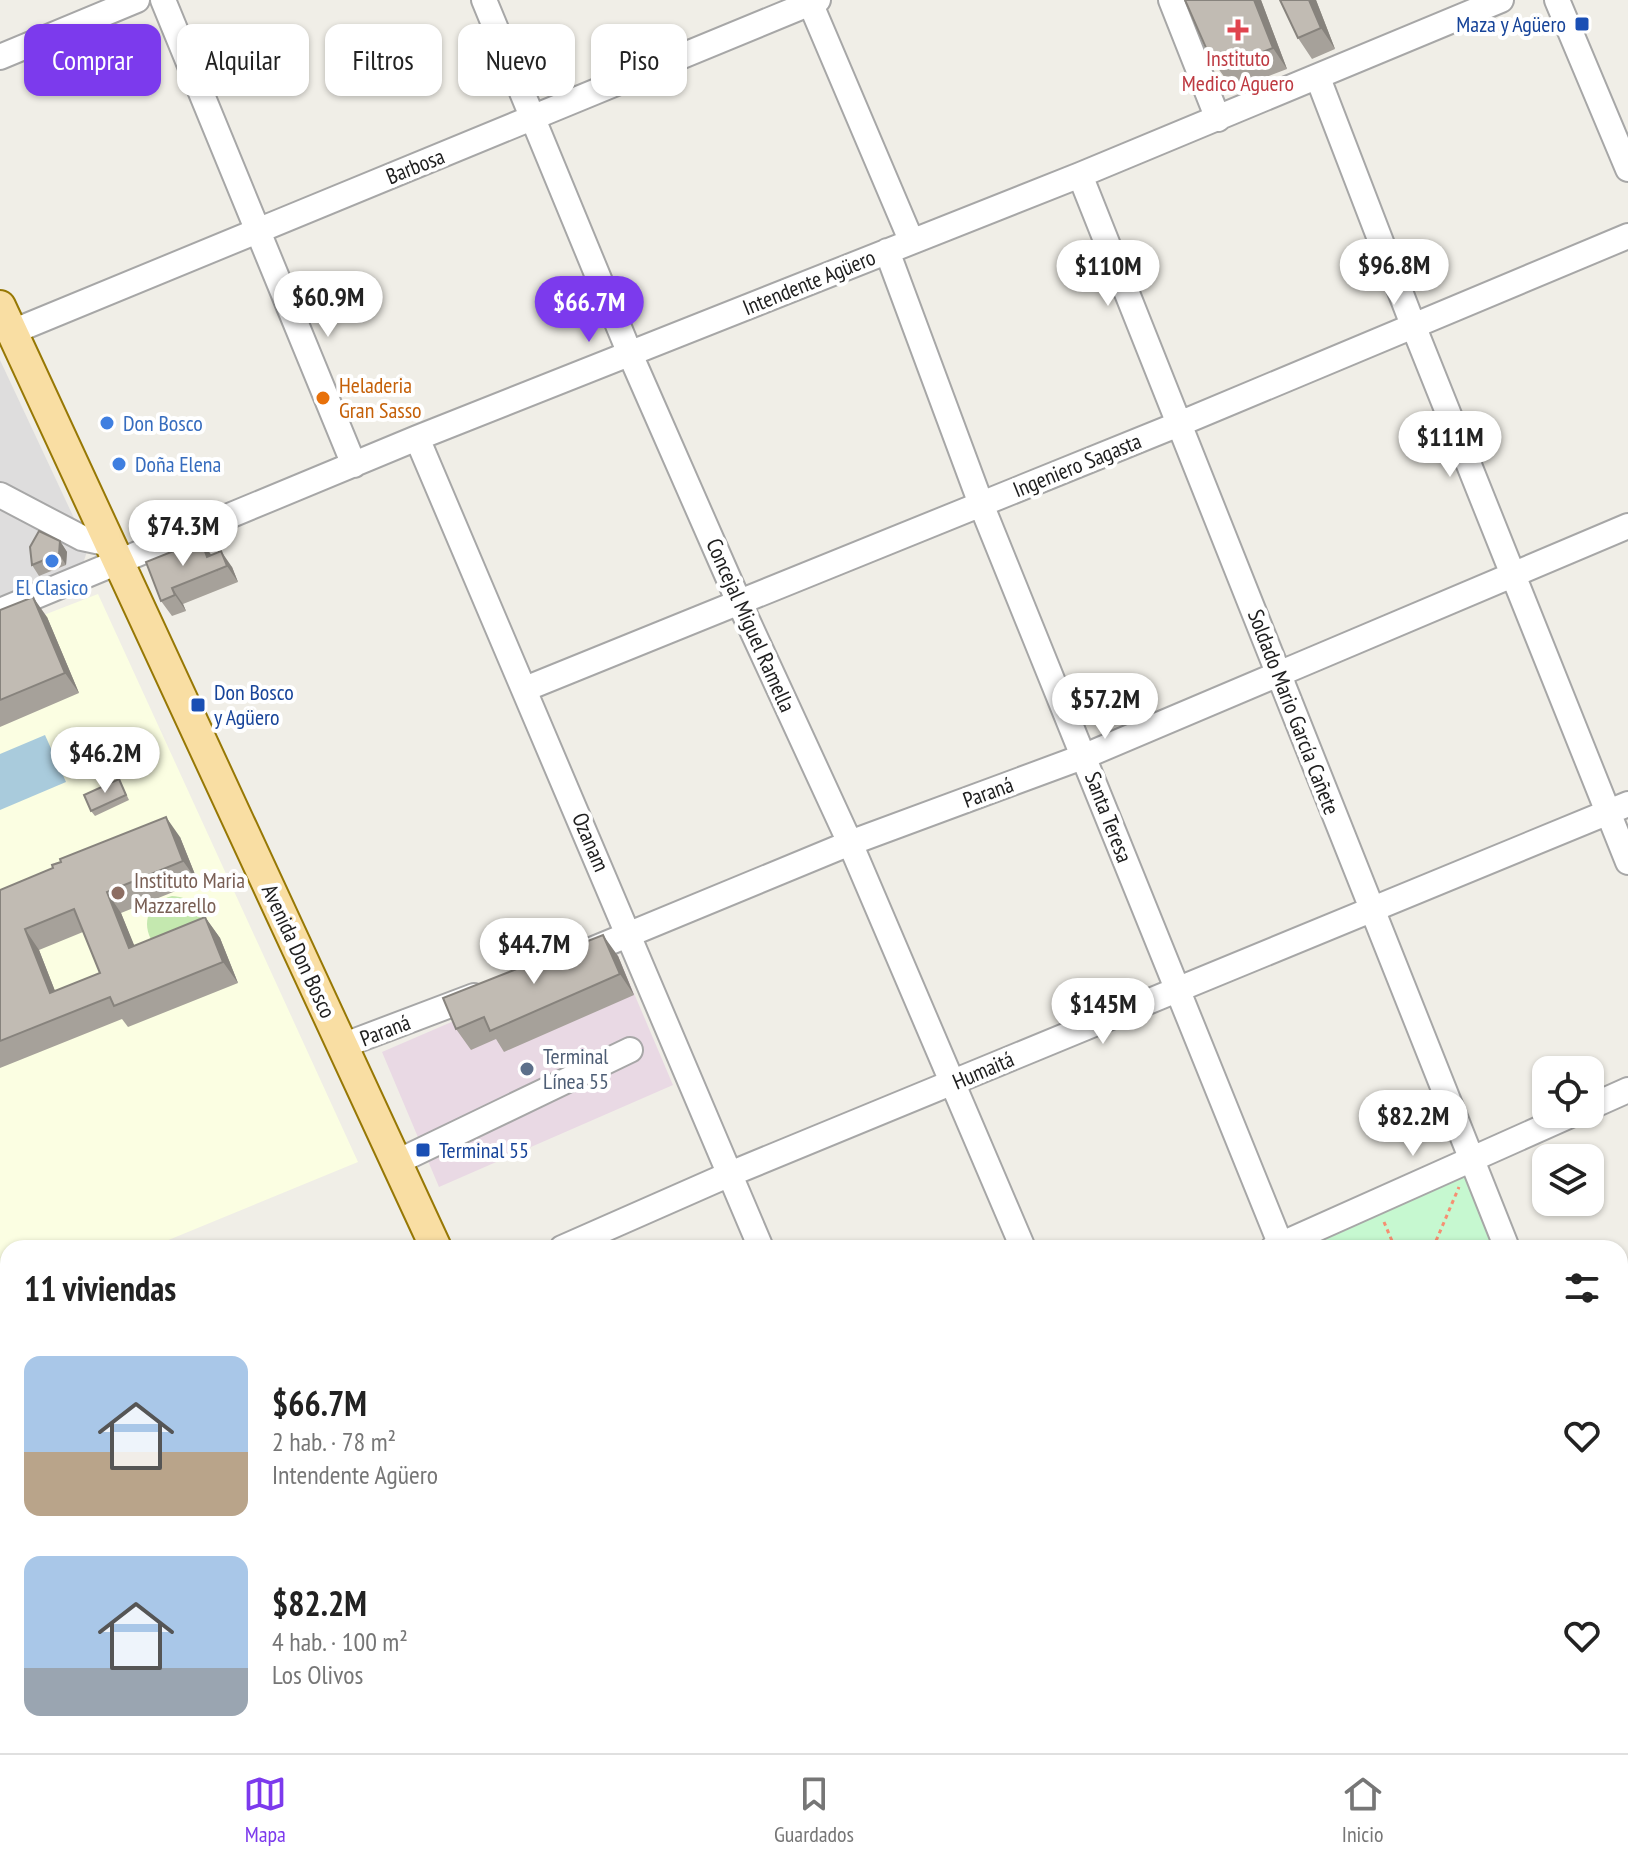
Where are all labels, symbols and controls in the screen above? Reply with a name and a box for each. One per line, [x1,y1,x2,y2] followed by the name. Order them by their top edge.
[1456,10,1566,38] place label: Maza y Agüero
[1573,15,1591,33] marker: Maza y Agüero
[1227,19,1249,41] marker: Instituto Medico Aguero
[24,24,161,96] chip: Comprar
[177,24,309,96] chip: Alquilar
[325,24,442,96] chip: Filtros
[458,24,575,96] chip: Nuevo
[591,24,687,96] chip: Piso
[1182,44,1294,97] place label: Instituto Medico Aguero
[382,142,448,190] street label: Barbosa
[1329,239,1459,307] pin: $96.8M
[1052,240,1164,308] pin: $110M
[739,243,879,321] street label: Intendente Agüero
[1358,248,1430,281] text: $96.8M
[1075,249,1141,282] text: $110M
[263,271,393,339] pin: $60.9M
[524,276,654,344] pin: $66.7M
[292,280,364,313] text: $60.9M
[553,285,625,318] text: $66.7M
[339,371,422,424] place label: Heladeria Gran Sasso
[314,389,332,407] marker: Heladeria Gran Sasso
[123,409,203,437] place label: Don Bosco
[1394,411,1506,479] pin: $111M
[98,414,116,432] marker: Don Bosco
[1417,420,1483,453] text: $111M
[1009,427,1145,503] street label: Ingeniero Sagasta
[135,450,221,478] place label: Doña Elena
[110,455,128,473] marker: Doña Elena
[118,500,248,568] pin: $74.3M
[147,509,219,542] text: $74.3M
[700,534,802,716] street label: Concejal Miguel Ramella
[43,552,61,570] marker: El Clasico
[16,573,88,601] place label: El Clasico
[1242,605,1346,819] street label: Soldado Mario García Cañete
[1040,673,1170,741] pin: $57.2M
[214,678,294,731] place label: Don Bosco y Agüero
[1070,682,1140,715] text: $57.2M
[189,696,207,714] marker: Don Bosco y Agüero
[40,727,170,795] pin: $46.2M
[69,736,141,769] text: $46.2M
[1079,768,1139,866] street label: Santa Teresa
[959,770,1017,814] street label: Paraná
[566,808,616,876] street label: Ozanam
[134,866,245,919] place label: Instituto Maria Mazzarello
[256,880,342,1022] street label: Avenida Don Bosco
[109,884,127,902] marker: Instituto Maria Mazzarello
[469,918,599,986] pin: $44.7M
[498,927,570,960] text: $44.7M
[1047,978,1159,1046] pin: $145M
[1070,987,1136,1020] text: $145M
[356,1008,414,1052] street label: Paraná
[543,1042,609,1095] place label: Terminal Línea 55
[948,1045,1018,1095] street label: Humaitá
[1532,1056,1604,1216] map controls
[1532,1056,1604,1128] button: locate
[518,1060,536,1078] marker: Terminal Línea 55
[1348,1090,1478,1158] pin: $82.2M
[1377,1099,1449,1132] text: $82.2M
[439,1136,529,1164] place label: Terminal 55
[414,1141,432,1159] marker: Terminal 55
[1532,1144,1604,1216] button: layers
[24,1266,176,1310] text: 11 viviendas
[1560,1266,1604,1310] icon: filters
[272,1381,367,1425] text: $66.7M
[88,1388,184,1484] icon: home
[1560,1414,1604,1458] icon: heart
[272,1425,396,1458] text: 2 hab. · 78 m²
[272,1458,438,1491] text: Intendente Agüero
[272,1581,367,1625] text: $82.2M
[88,1588,184,1684] icon: home
[1560,1614,1604,1658] icon: heart
[272,1625,408,1658] text: 4 hab. · 100 m²
[272,1658,363,1691] text: Los Olivos
[243,1772,287,1848] tab: Mapa
[774,1772,854,1848] tab: Guardados
[1341,1772,1385,1848] tab: Inicio

